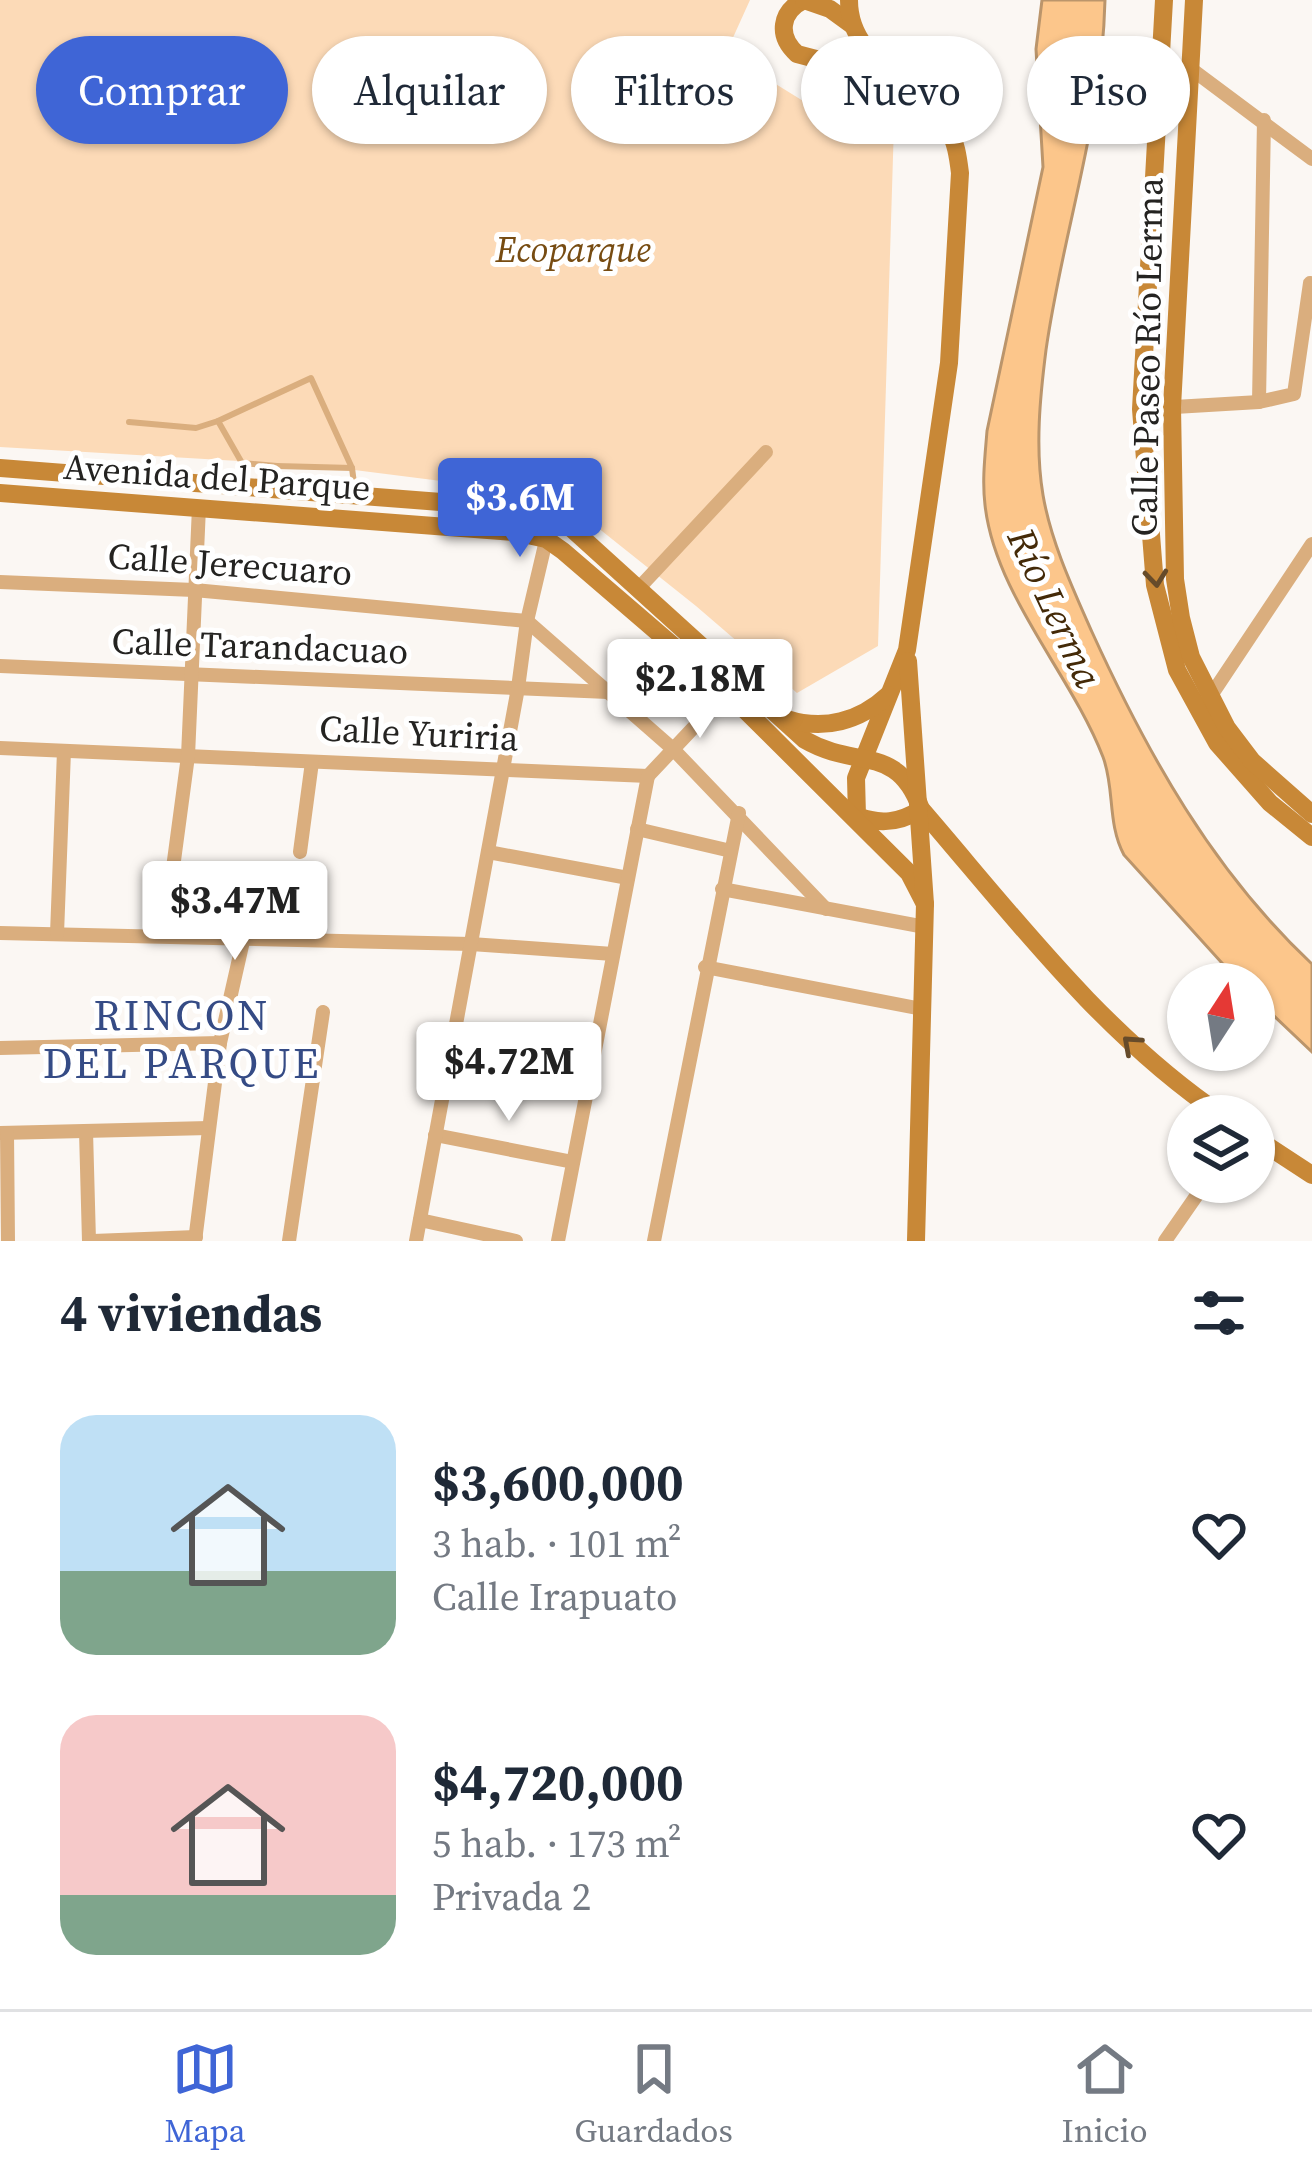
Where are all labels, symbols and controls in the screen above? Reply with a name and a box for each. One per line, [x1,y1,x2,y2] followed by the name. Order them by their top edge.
[36,36,288,144] chip: Comprar
[312,36,547,144] chip: Alquilar
[571,36,777,144] chip: Filtros
[801,36,1003,144] chip: Nuevo
[1027,36,1190,144] chip: Piso
[1119,176,1175,537] street label: Calle Paseo Río Lerma
[494,225,651,274] park label: Ecoparque
[62,442,372,512] street label: Avenida del Parque
[436,458,604,560] pin: $3.6M
[465,470,575,523] text: $3.6M
[994,519,1115,697] water label: Río Lerma
[106,531,354,597] street label: Calle Jerecuaro
[1142,568,1168,588] one-way arrow
[111,616,409,676] street label: Calle Tarandacuao
[602,639,798,741] pin: $2.18M
[634,651,766,704] text: $2.18M
[318,703,520,763] street label: Calle Yuriria
[137,861,333,963] pin: $3.47M
[169,873,301,926] text: $3.47M
[1167,963,1275,1071] north arrow
[1167,963,1275,1203] map controls
[43,986,321,1092] district label: RINCON DEL PARQUE
[411,1022,607,1124] pin: $4.72M
[443,1034,575,1087] text: $4.72M
[1124,1037,1145,1058] one-way arrow
[1167,1095,1275,1203] button: layers
[60,1278,322,1348] text: 4 viviendas
[1186,1280,1252,1346] icon: filters
[432,1447,684,1517] text: $3,600,000
[156,1463,300,1607] icon: home
[1186,1502,1252,1568] icon: heart
[432,1517,682,1570] text: 3 hab. · 101 m²
[432,1570,677,1623] text: Calle Irapuato
[432,1747,684,1817] text: $4,720,000
[156,1763,300,1907] icon: home
[1186,1802,1252,1868] icon: heart
[432,1817,682,1870] text: 5 hab. · 173 m²
[432,1870,591,1923] text: Privada 2
[164,2036,246,2153] tab: Mapa
[574,2036,733,2153] tab: Guardados
[1061,2036,1148,2153] tab: Inicio

